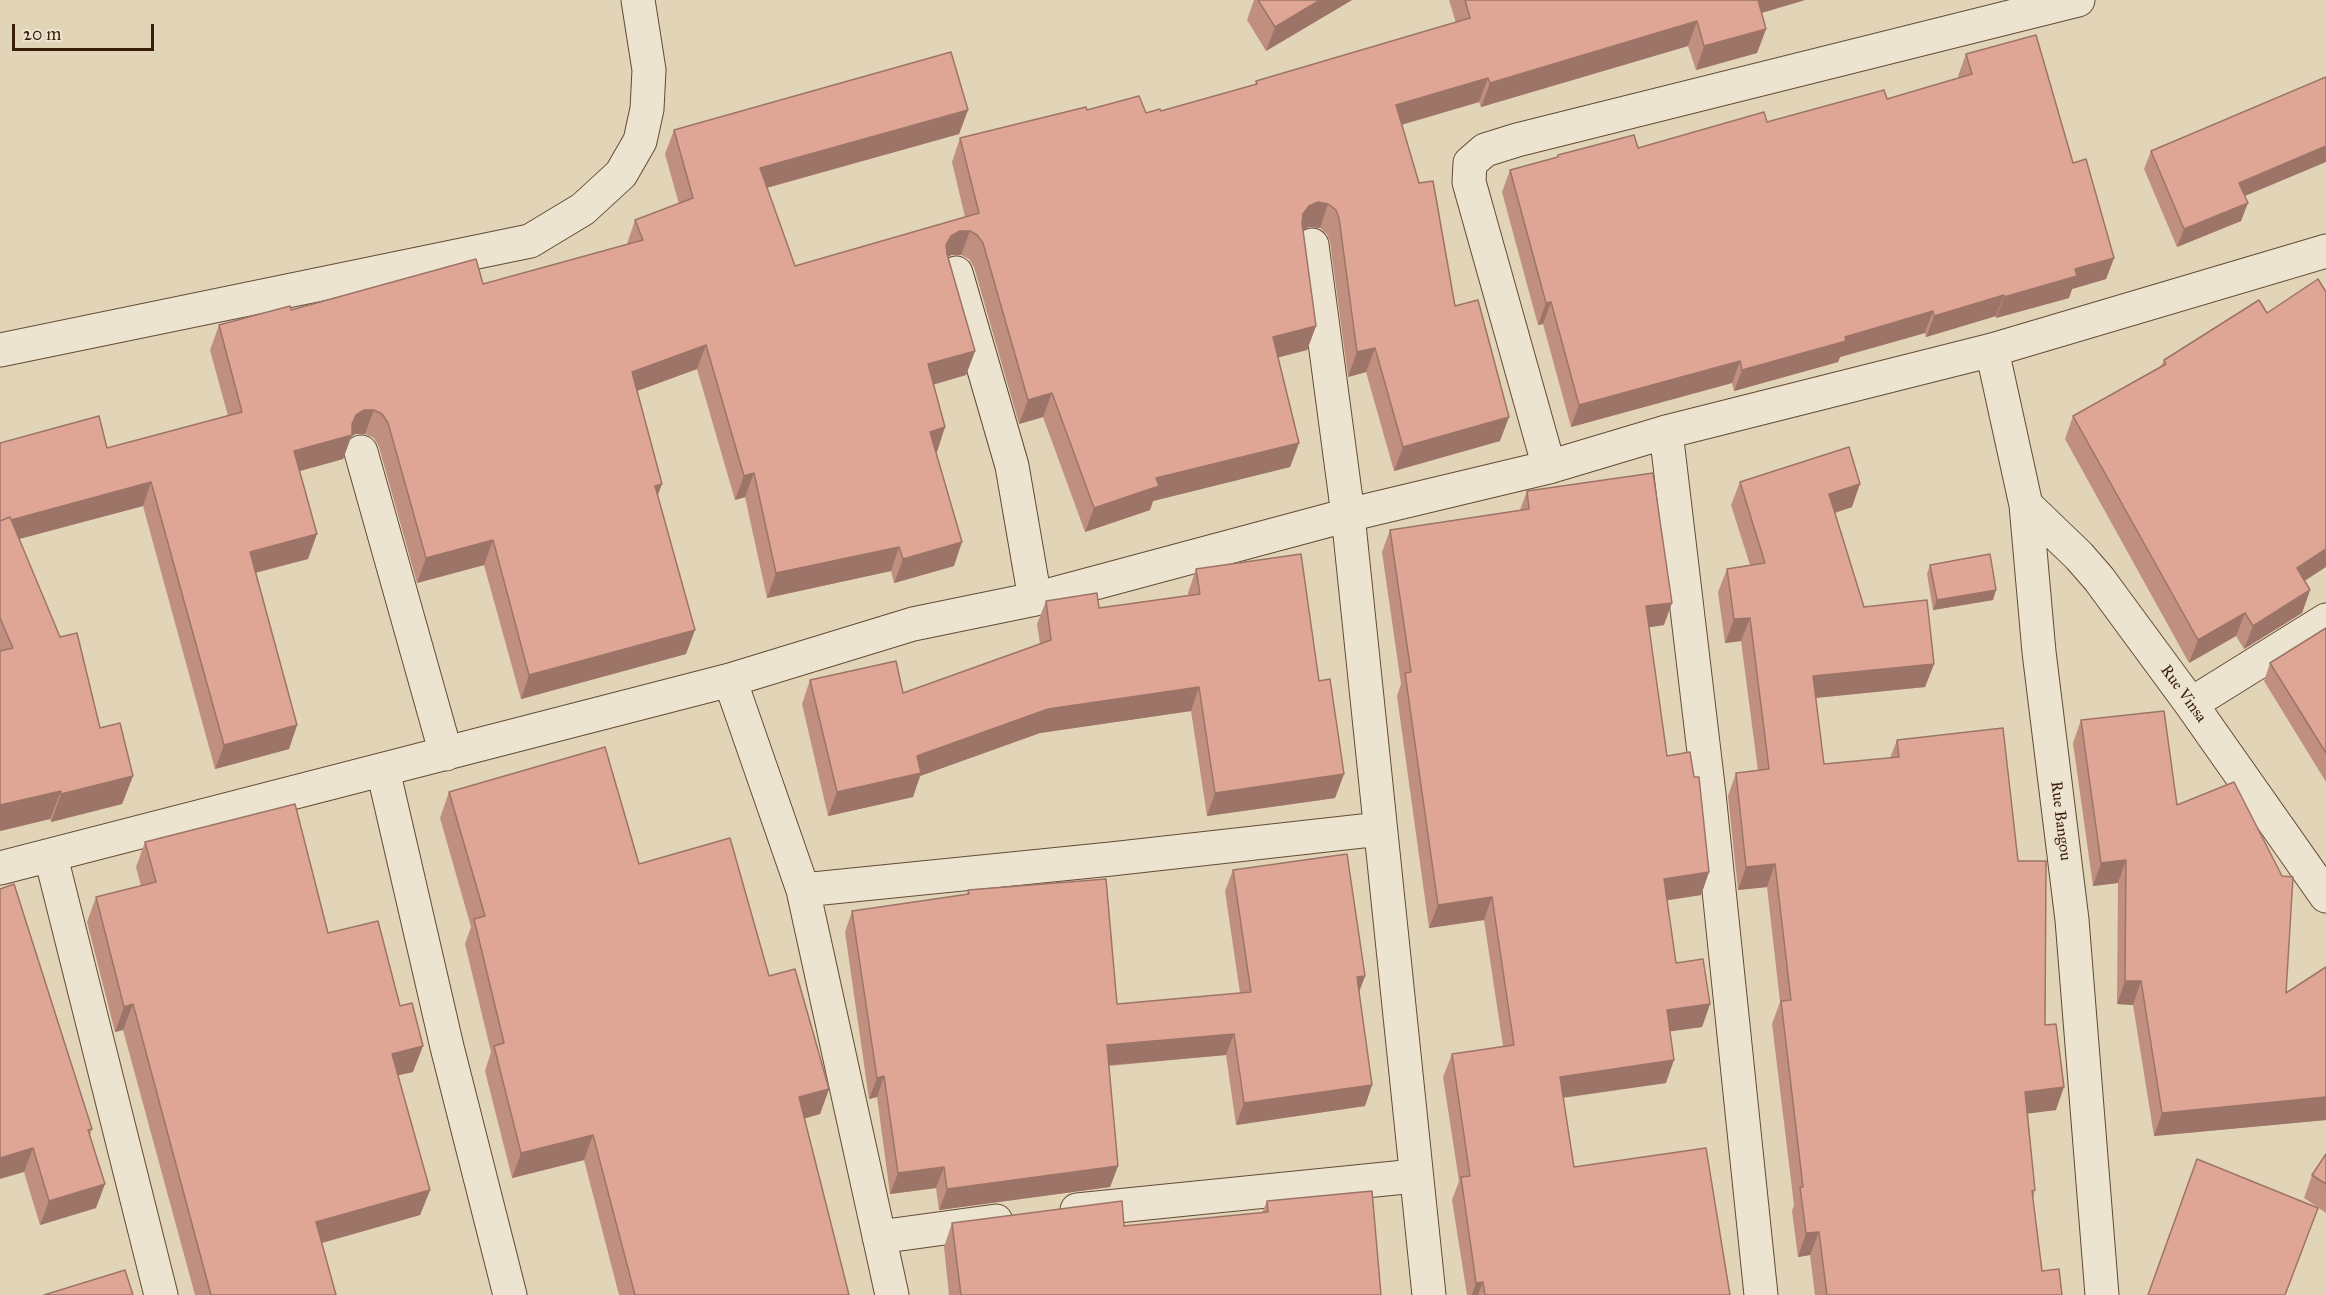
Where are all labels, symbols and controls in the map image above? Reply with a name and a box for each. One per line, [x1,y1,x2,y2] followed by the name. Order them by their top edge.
[15,12,158,50] scale bar
[23,23,61,45] text: 20 m
[2156,661,2210,727] street label: Rue Vinsa
[2046,780,2074,862] street label: Rue Bangou

